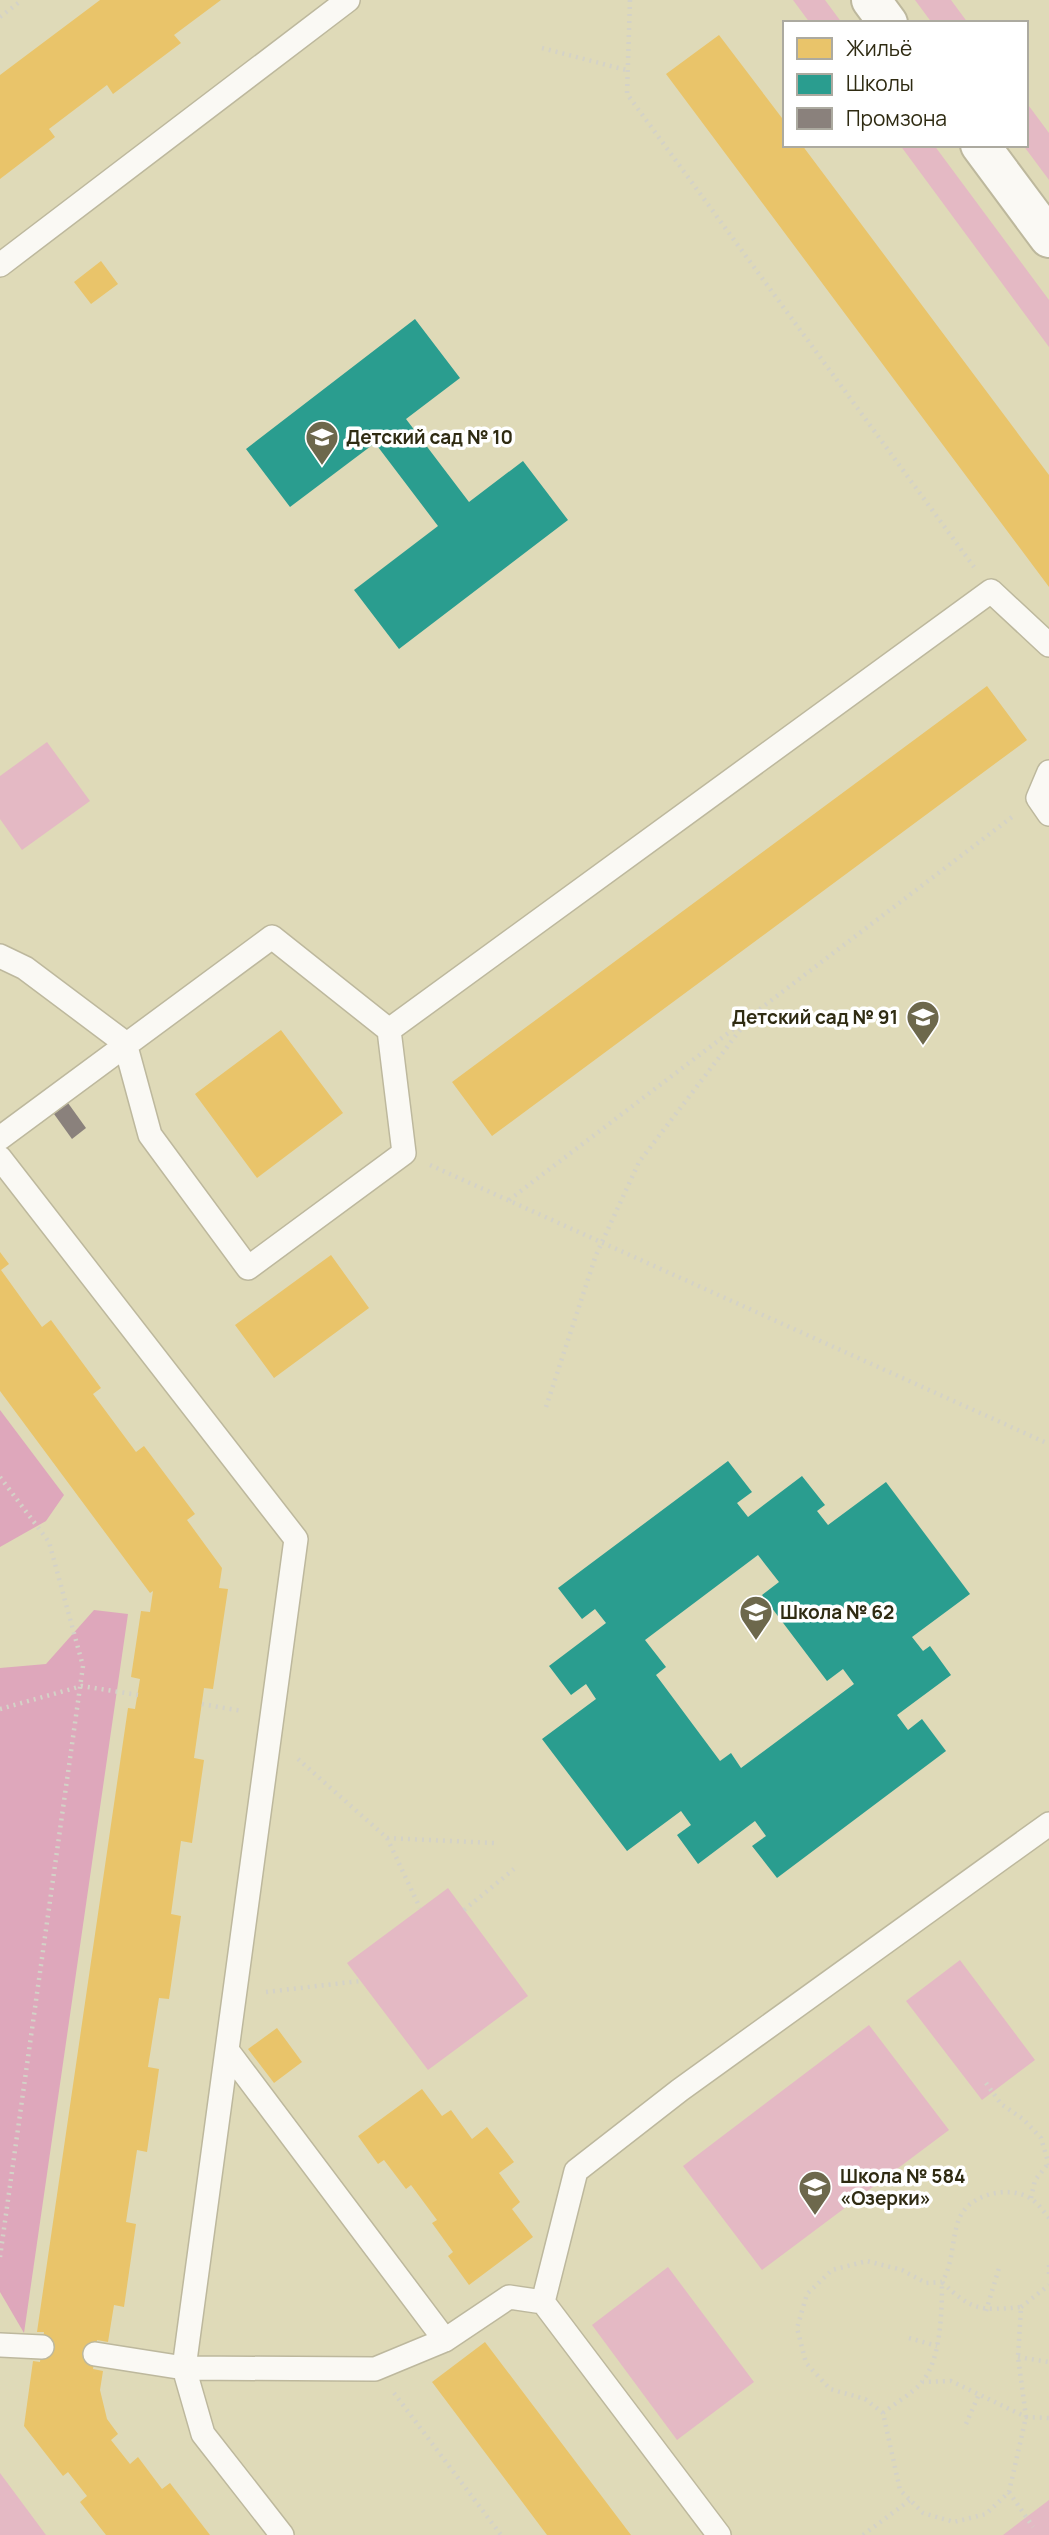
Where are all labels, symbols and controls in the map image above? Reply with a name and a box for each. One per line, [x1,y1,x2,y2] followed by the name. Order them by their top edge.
[783,21,1028,147] legend
[846,34,912,62] text: Жильё
[846,69,914,97] text: Школы
[846,104,947,132] text: Промзона
[303,418,341,467] school or university icon: Детский сад № 10
[346,424,513,450] place label: Детский сад № 10
[904,998,942,1047] school or university icon: Детский сад № 91
[732,1004,898,1030] place label: Детский сад № 91
[737,1593,775,1642] school or university icon: Школа № 62
[780,1599,894,1625] place label: Школа № 62
[840,2163,966,2211] place label: Школа № 584 «Озерки»
[796,2168,834,2217] school or university icon: Школа № 584 «Озерки»

